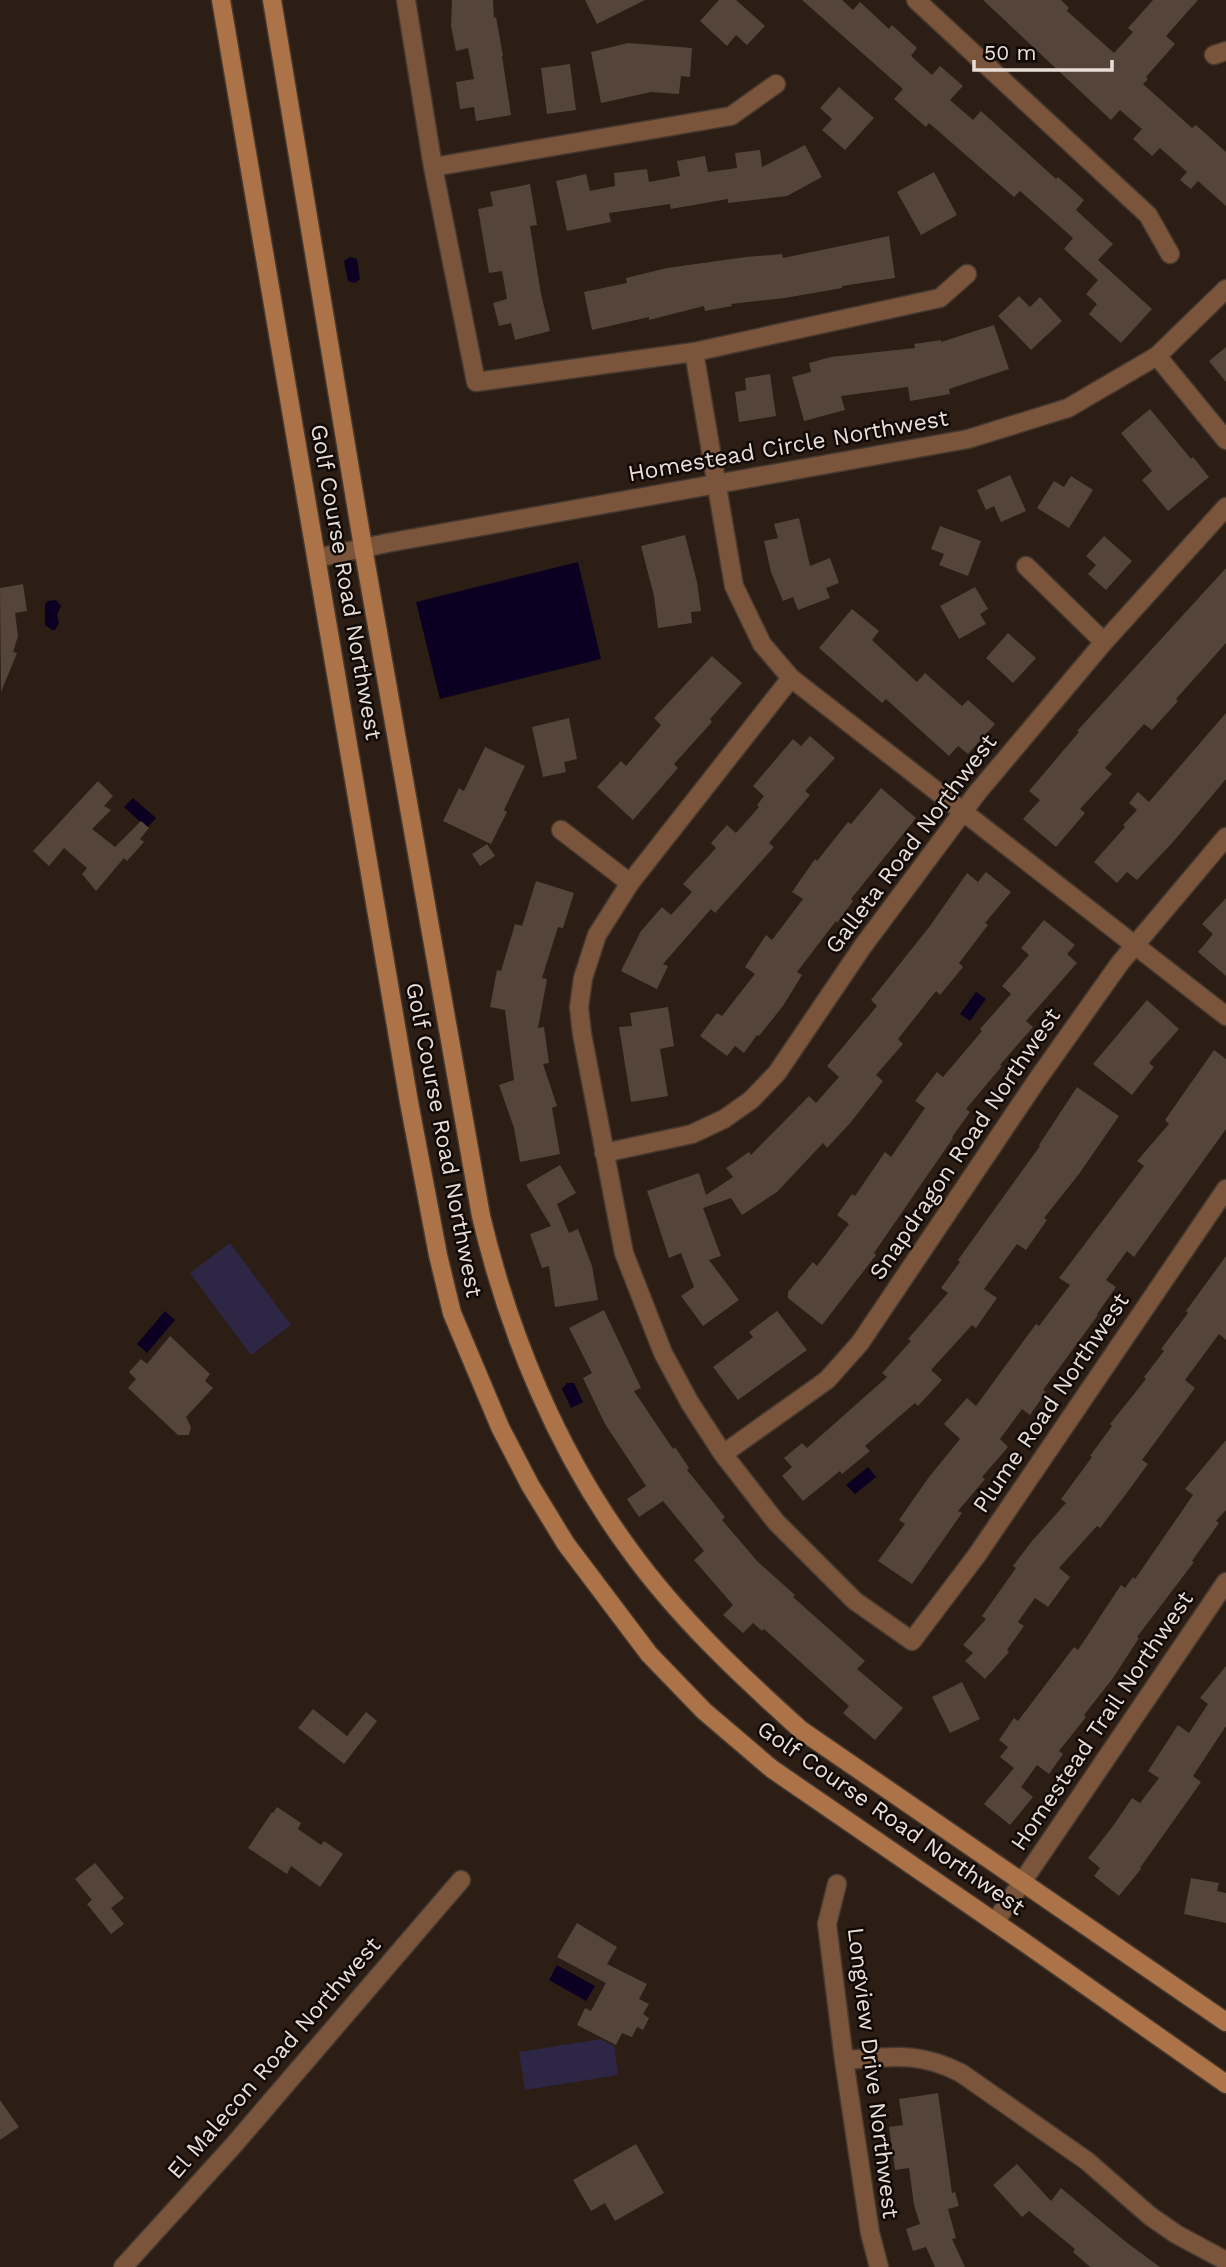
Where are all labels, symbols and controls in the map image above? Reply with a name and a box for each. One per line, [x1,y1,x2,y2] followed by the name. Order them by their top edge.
[974,28,1112,72] scale bar
[984,40,1036,65] text: 50 m
[626,404,951,487] street label: Homestead Circle Northwest
[305,422,387,742] street label: Golf Course Road Northwest
[820,729,1002,959] street label: Galleta Road Northwest
[400,980,488,1300] street label: Golf Course Road Northwest
[864,1003,1066,1285] street label: Snapdragon Road Northwest
[967,1288,1135,1518] street label: Plume Road Northwest
[1005,1586,1199,1856] street label: Homestead Trail Northwest
[752,1715,1030,1921] street label: Golf Course Road Northwest
[842,1926,904,2220] street label: Longview Drive Northwest
[162,1931,386,2184] street label: El Malecon Road Northwest

